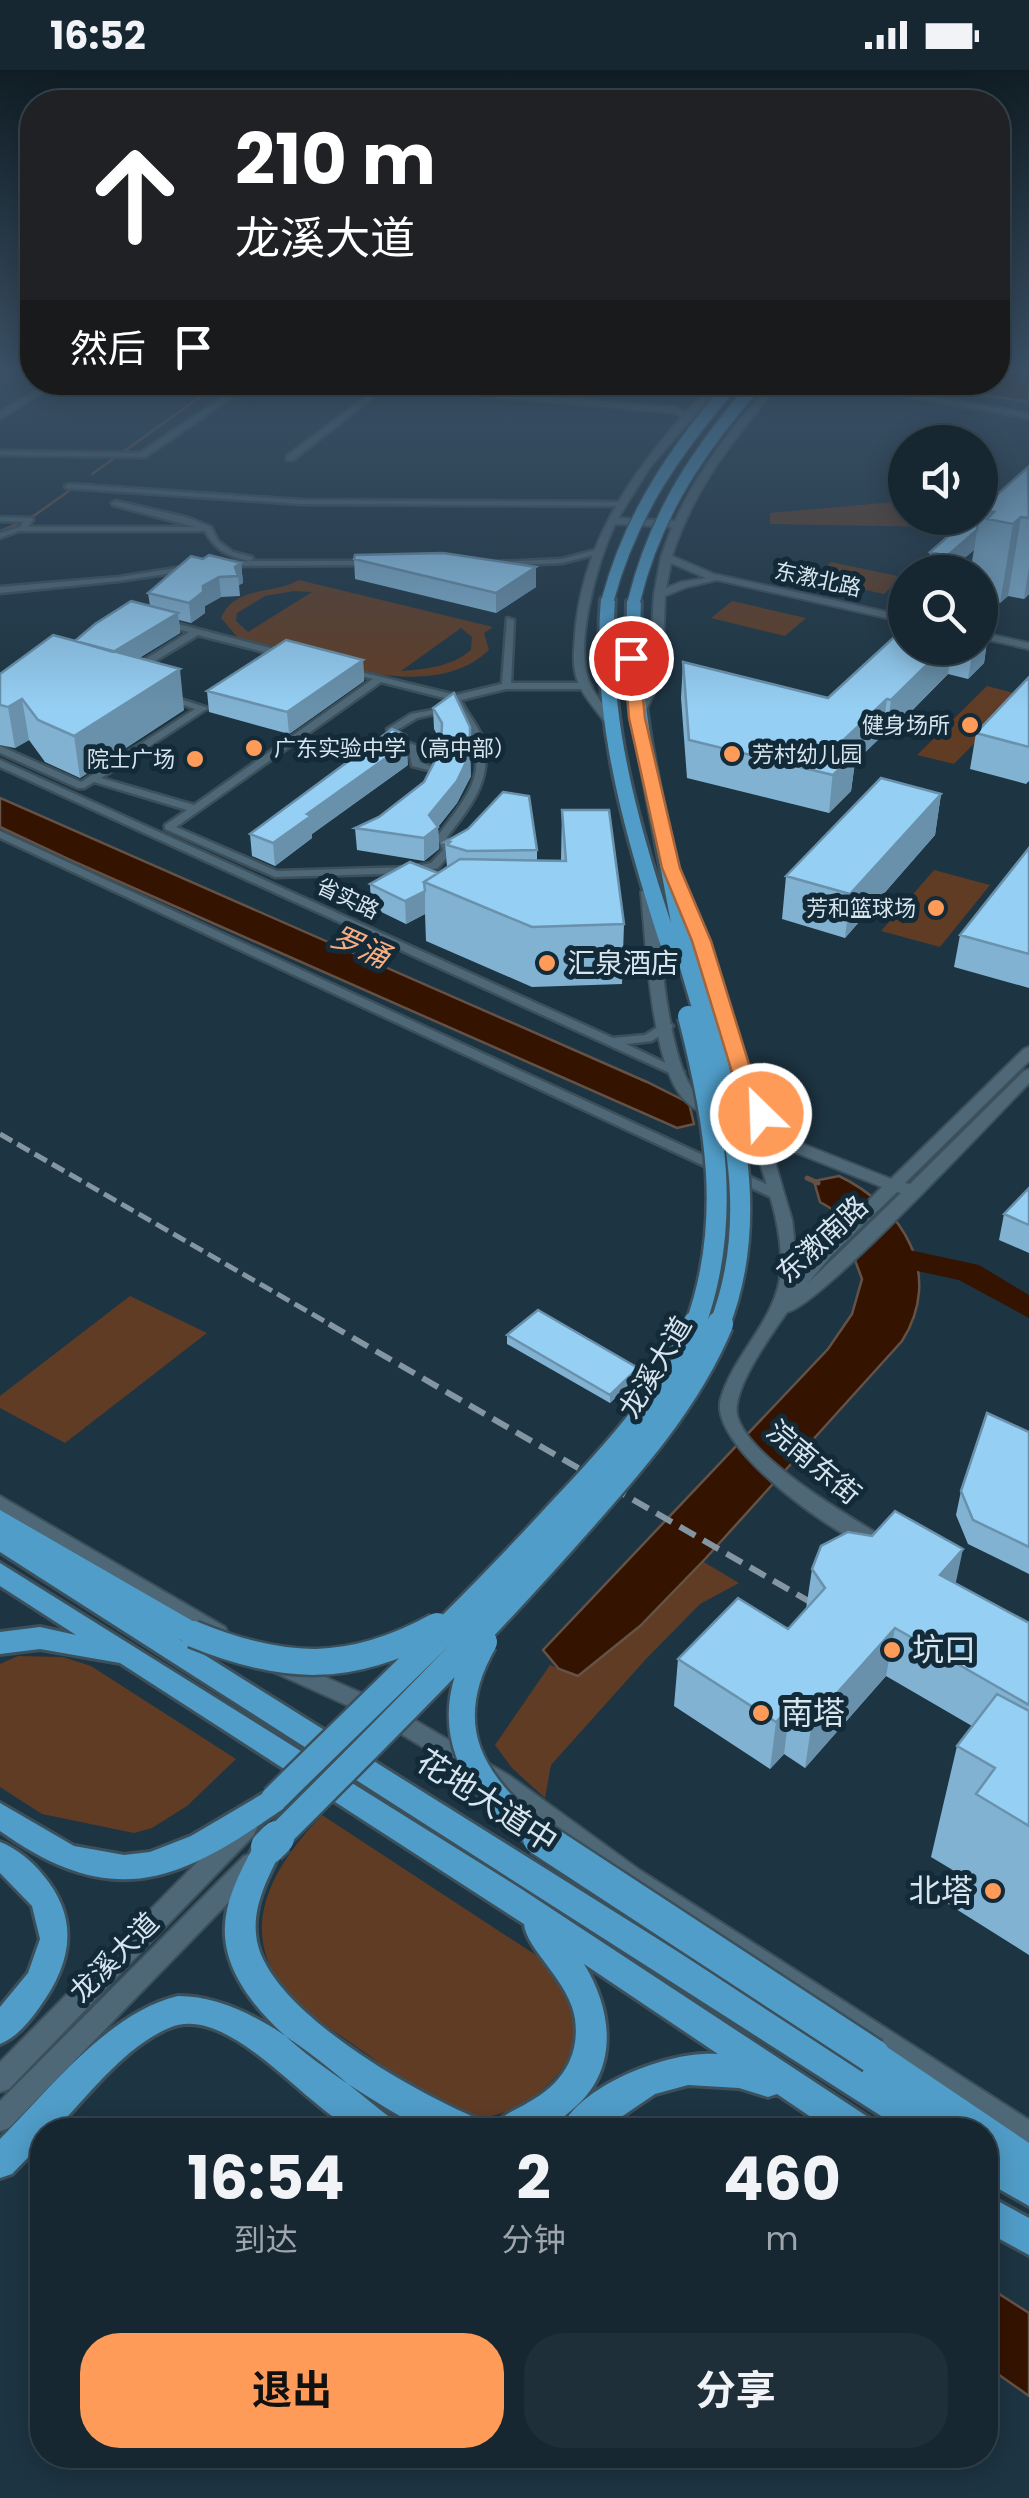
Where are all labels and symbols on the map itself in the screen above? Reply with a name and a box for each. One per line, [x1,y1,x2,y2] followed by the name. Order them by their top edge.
[772,555,864,604] street label: 东漖北路
[589,616,674,701] pin
[862,710,950,741] place label: 健身场所
[959,714,981,736] marker: 健身场所
[274,733,516,764] place label: 广东实验中学（高中部）
[243,737,265,759] marker: 广东实验中学（高中部）
[752,739,862,770] place label: 芳村幼儿园
[721,743,743,765] marker: 芳村幼儿园
[87,744,175,775] place label: 院士广场
[184,748,206,770] marker: 院士广场
[311,870,384,926] street label: 省实路
[806,893,916,924] place label: 芳和篮球场
[925,897,947,919] marker: 芳和篮球场
[324,915,399,980] water label: 罗涌
[567,944,679,983] place label: 汇泉酒店
[536,952,558,974] marker: 汇泉酒店
[709,1062,813,1166] position arrow
[768,1187,877,1292] street label: 东漖南路
[610,1309,701,1425] street label: 龙溪大道
[758,1411,869,1513] street label: 浣南东街
[912,1627,976,1672] place label: 坑口
[881,1639,903,1661] marker: 坑口
[781,1690,845,1735] place label: 南塔
[750,1702,772,1724] marker: 南塔
[408,1738,567,1863] street label: 花地大道中
[909,1868,973,1913] place label: 北塔
[982,1880,1004,1902] marker: 北塔
[61,1904,168,2011] street label: 龙溪大道

